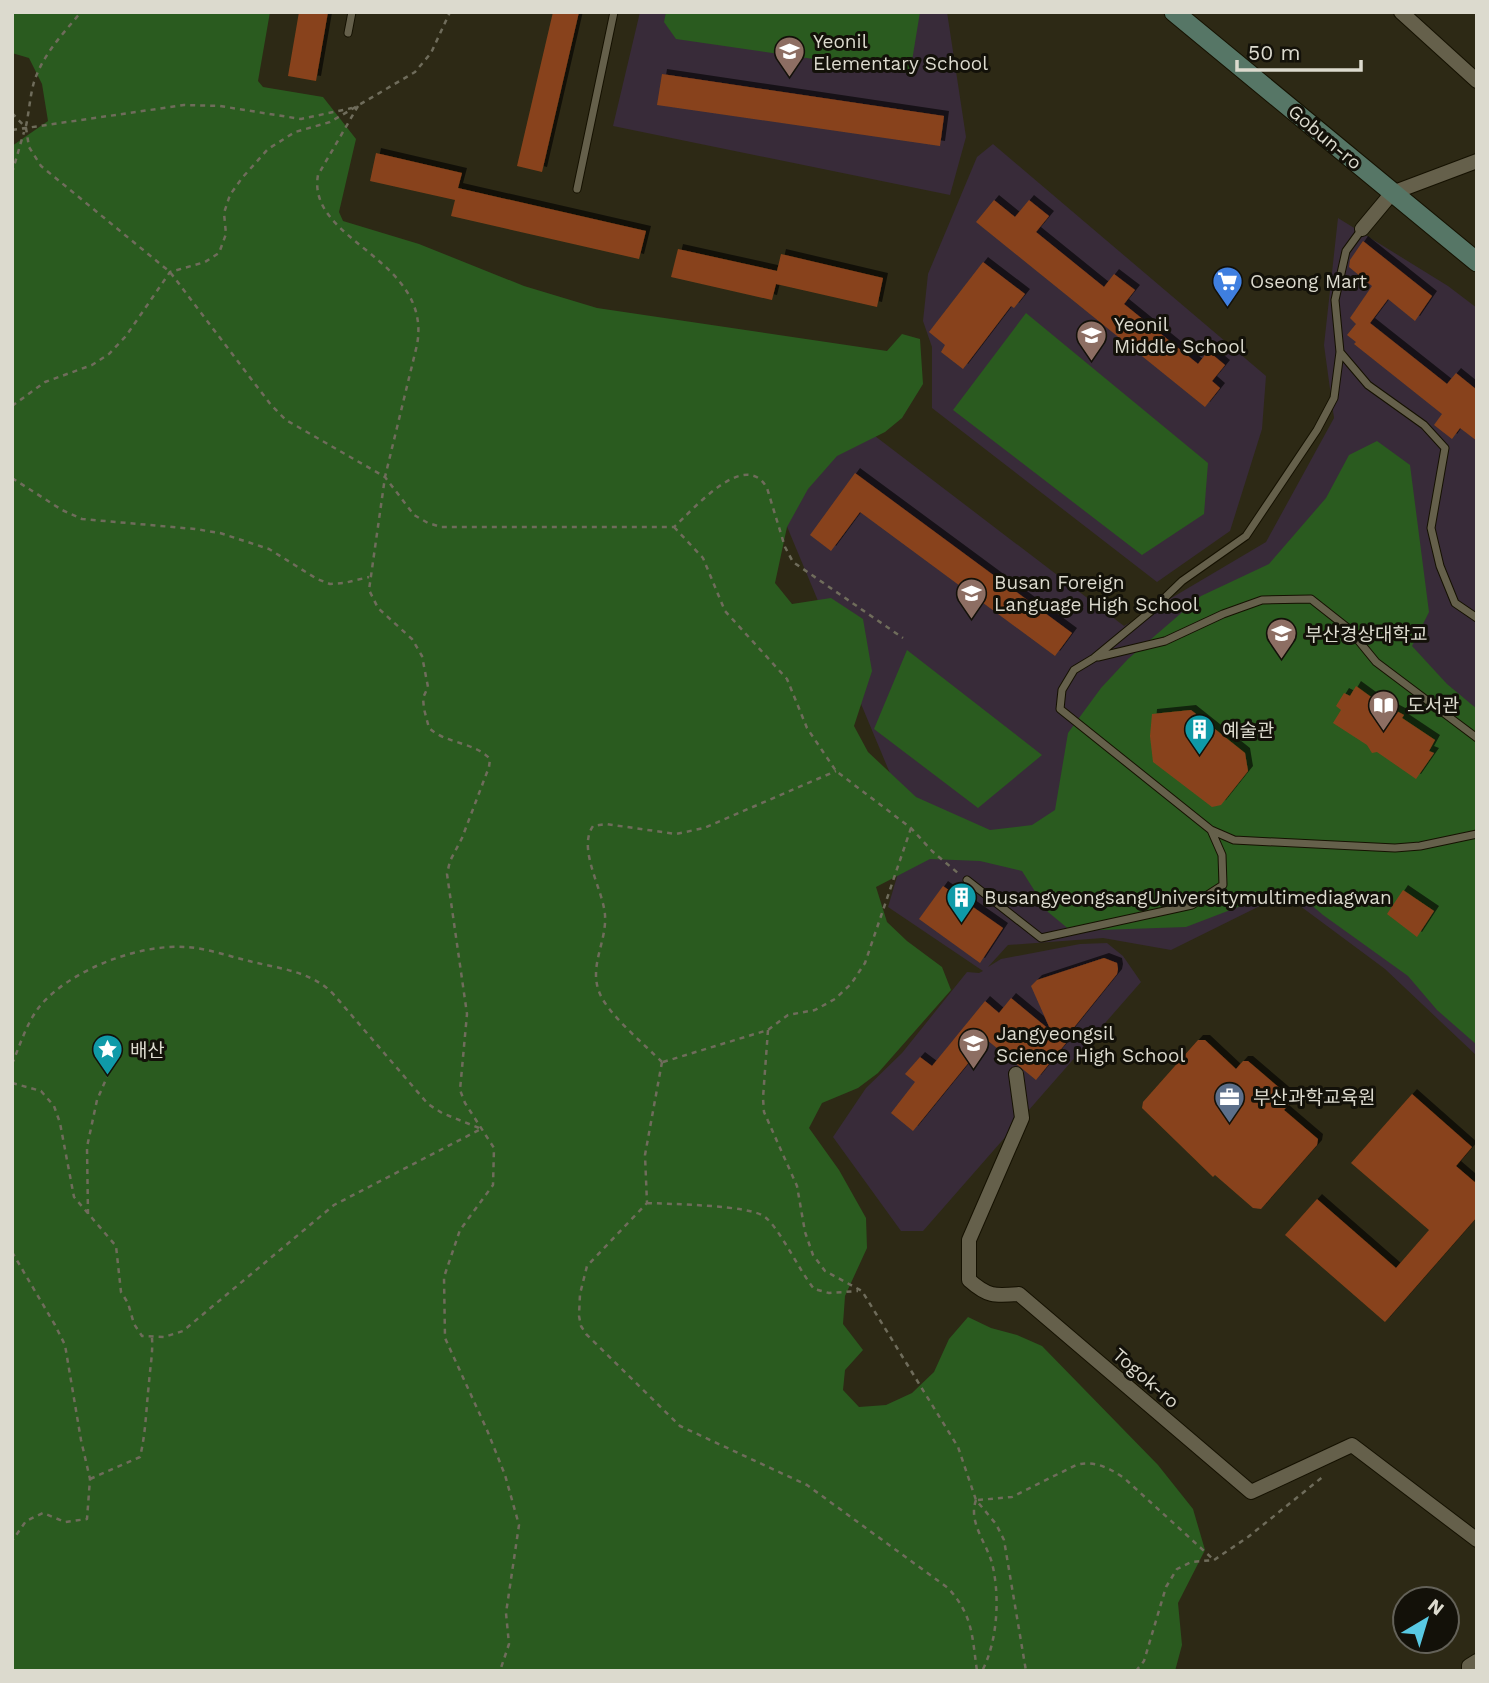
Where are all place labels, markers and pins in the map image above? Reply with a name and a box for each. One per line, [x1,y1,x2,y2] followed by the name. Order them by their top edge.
[813,30,988,75] place label: Yeonil Elementary School
[773,35,807,79] school or university icon: Yeonil Elementary School
[1210,264,1244,308] supermarket icon: Oseong Mart
[1250,270,1367,293] place label: Oseong Mart
[1114,313,1246,358] place label: Yeonil Middle School
[1074,318,1108,362] school or university icon: Yeonil Middle School
[994,571,1199,616] place label: Busan Foreign Language High School
[954,576,988,620] school or university icon: Busan Foreign Language High School
[1265,617,1299,661] school or university icon: 부산경상대학교
[1305,623,1427,646] place label: 부산경상대학교
[1367,688,1401,732] library icon: 도서관
[1407,694,1459,717] place label: 도서관
[1182,713,1216,757] building icon: 예술관
[1222,719,1274,742] place label: 예술관
[944,880,978,924] building icon: BusangyeongsangUniversitymultimediagwan
[984,886,1392,909] place label: BusangyeongsangUniversitymultimediagwan
[996,1022,1185,1067] place label: Jangyeongsil Science High School
[956,1027,990,1071] school or university icon: Jangyeongsil Science High School
[90,1033,124,1077] place icon: 배산
[130,1039,165,1062] place label: 배산
[1213,1080,1247,1124] office icon: 부산과학교육원
[1253,1086,1375,1109] place label: 부산과학교육원

